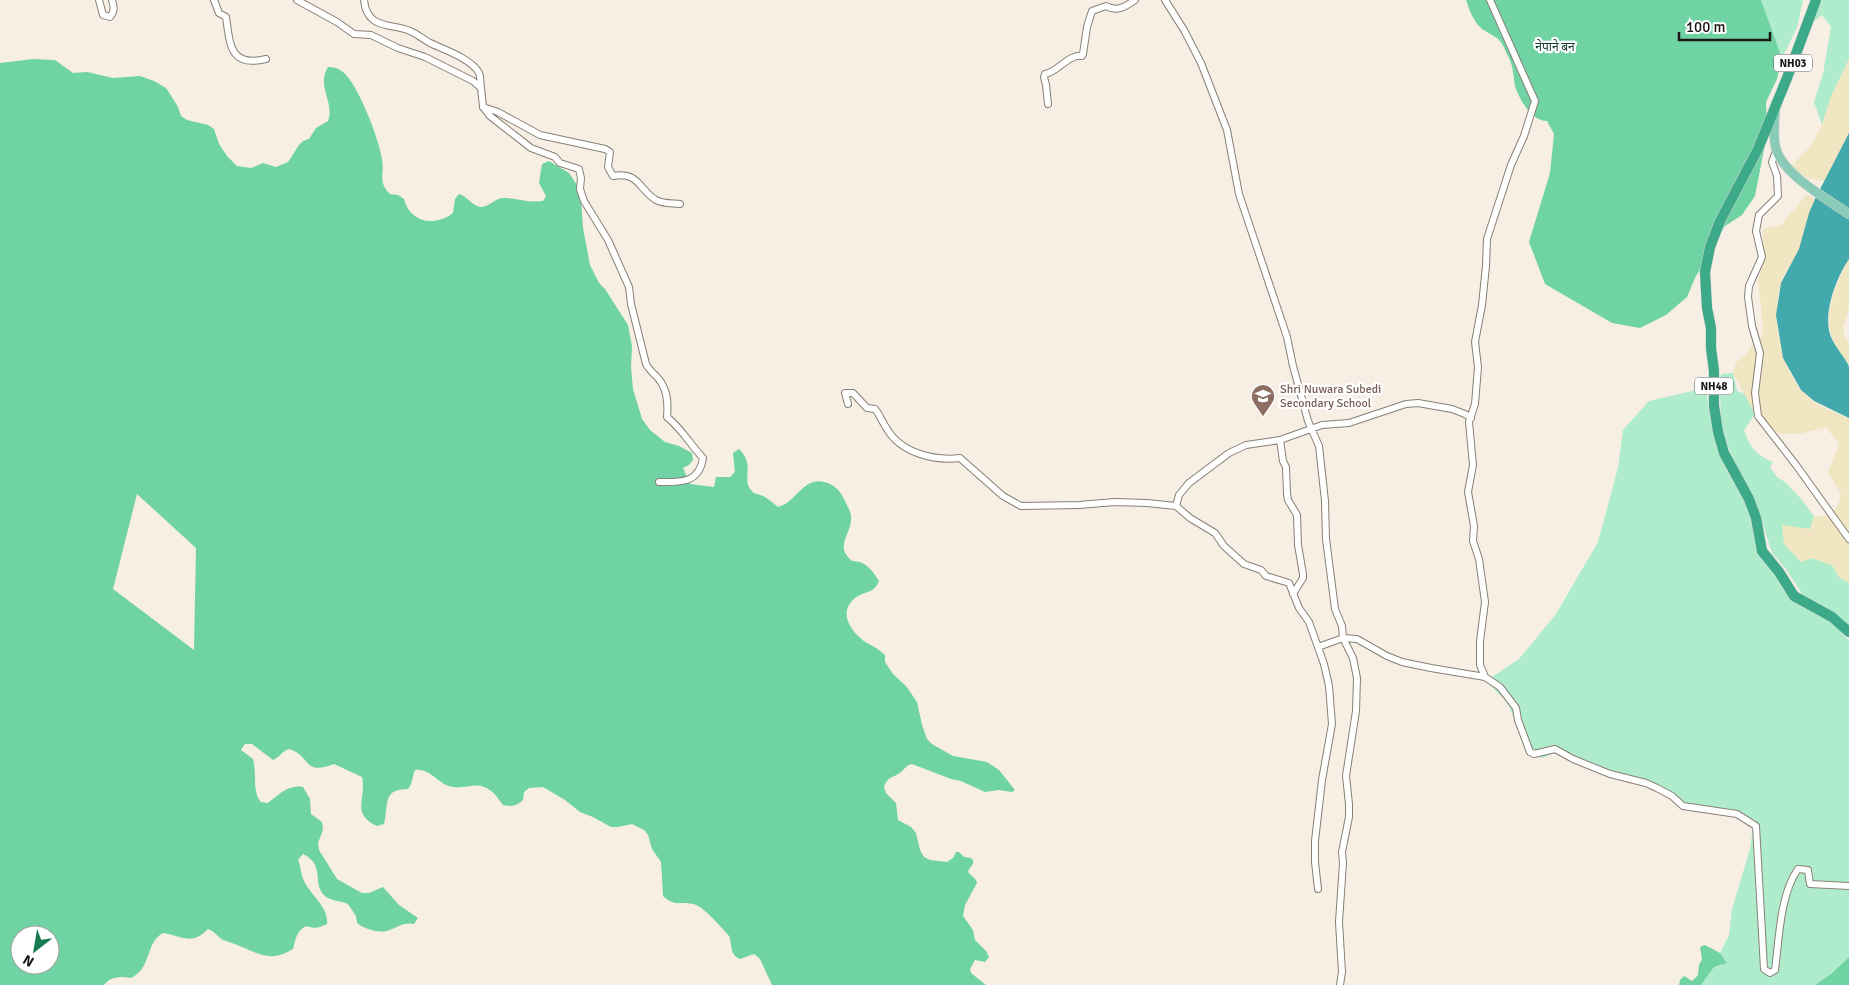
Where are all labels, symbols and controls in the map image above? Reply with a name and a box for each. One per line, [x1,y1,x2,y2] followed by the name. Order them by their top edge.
[1679,10,1770,42] scale bar
[1686,18,1726,36] text: 100 m
[1535,39,1575,55] park label: नेपाने बन
[1774,54,1812,72] road number: NH03
[1695,378,1733,394] road number: NH48
[1280,382,1381,411] place label: Shri Nuwara Subedi Secondary School
[1250,383,1276,417] school or university icon: Shri Nuwara Subedi Secondary School
[10,925,60,975] north arrow
[20,951,37,971] text: N

